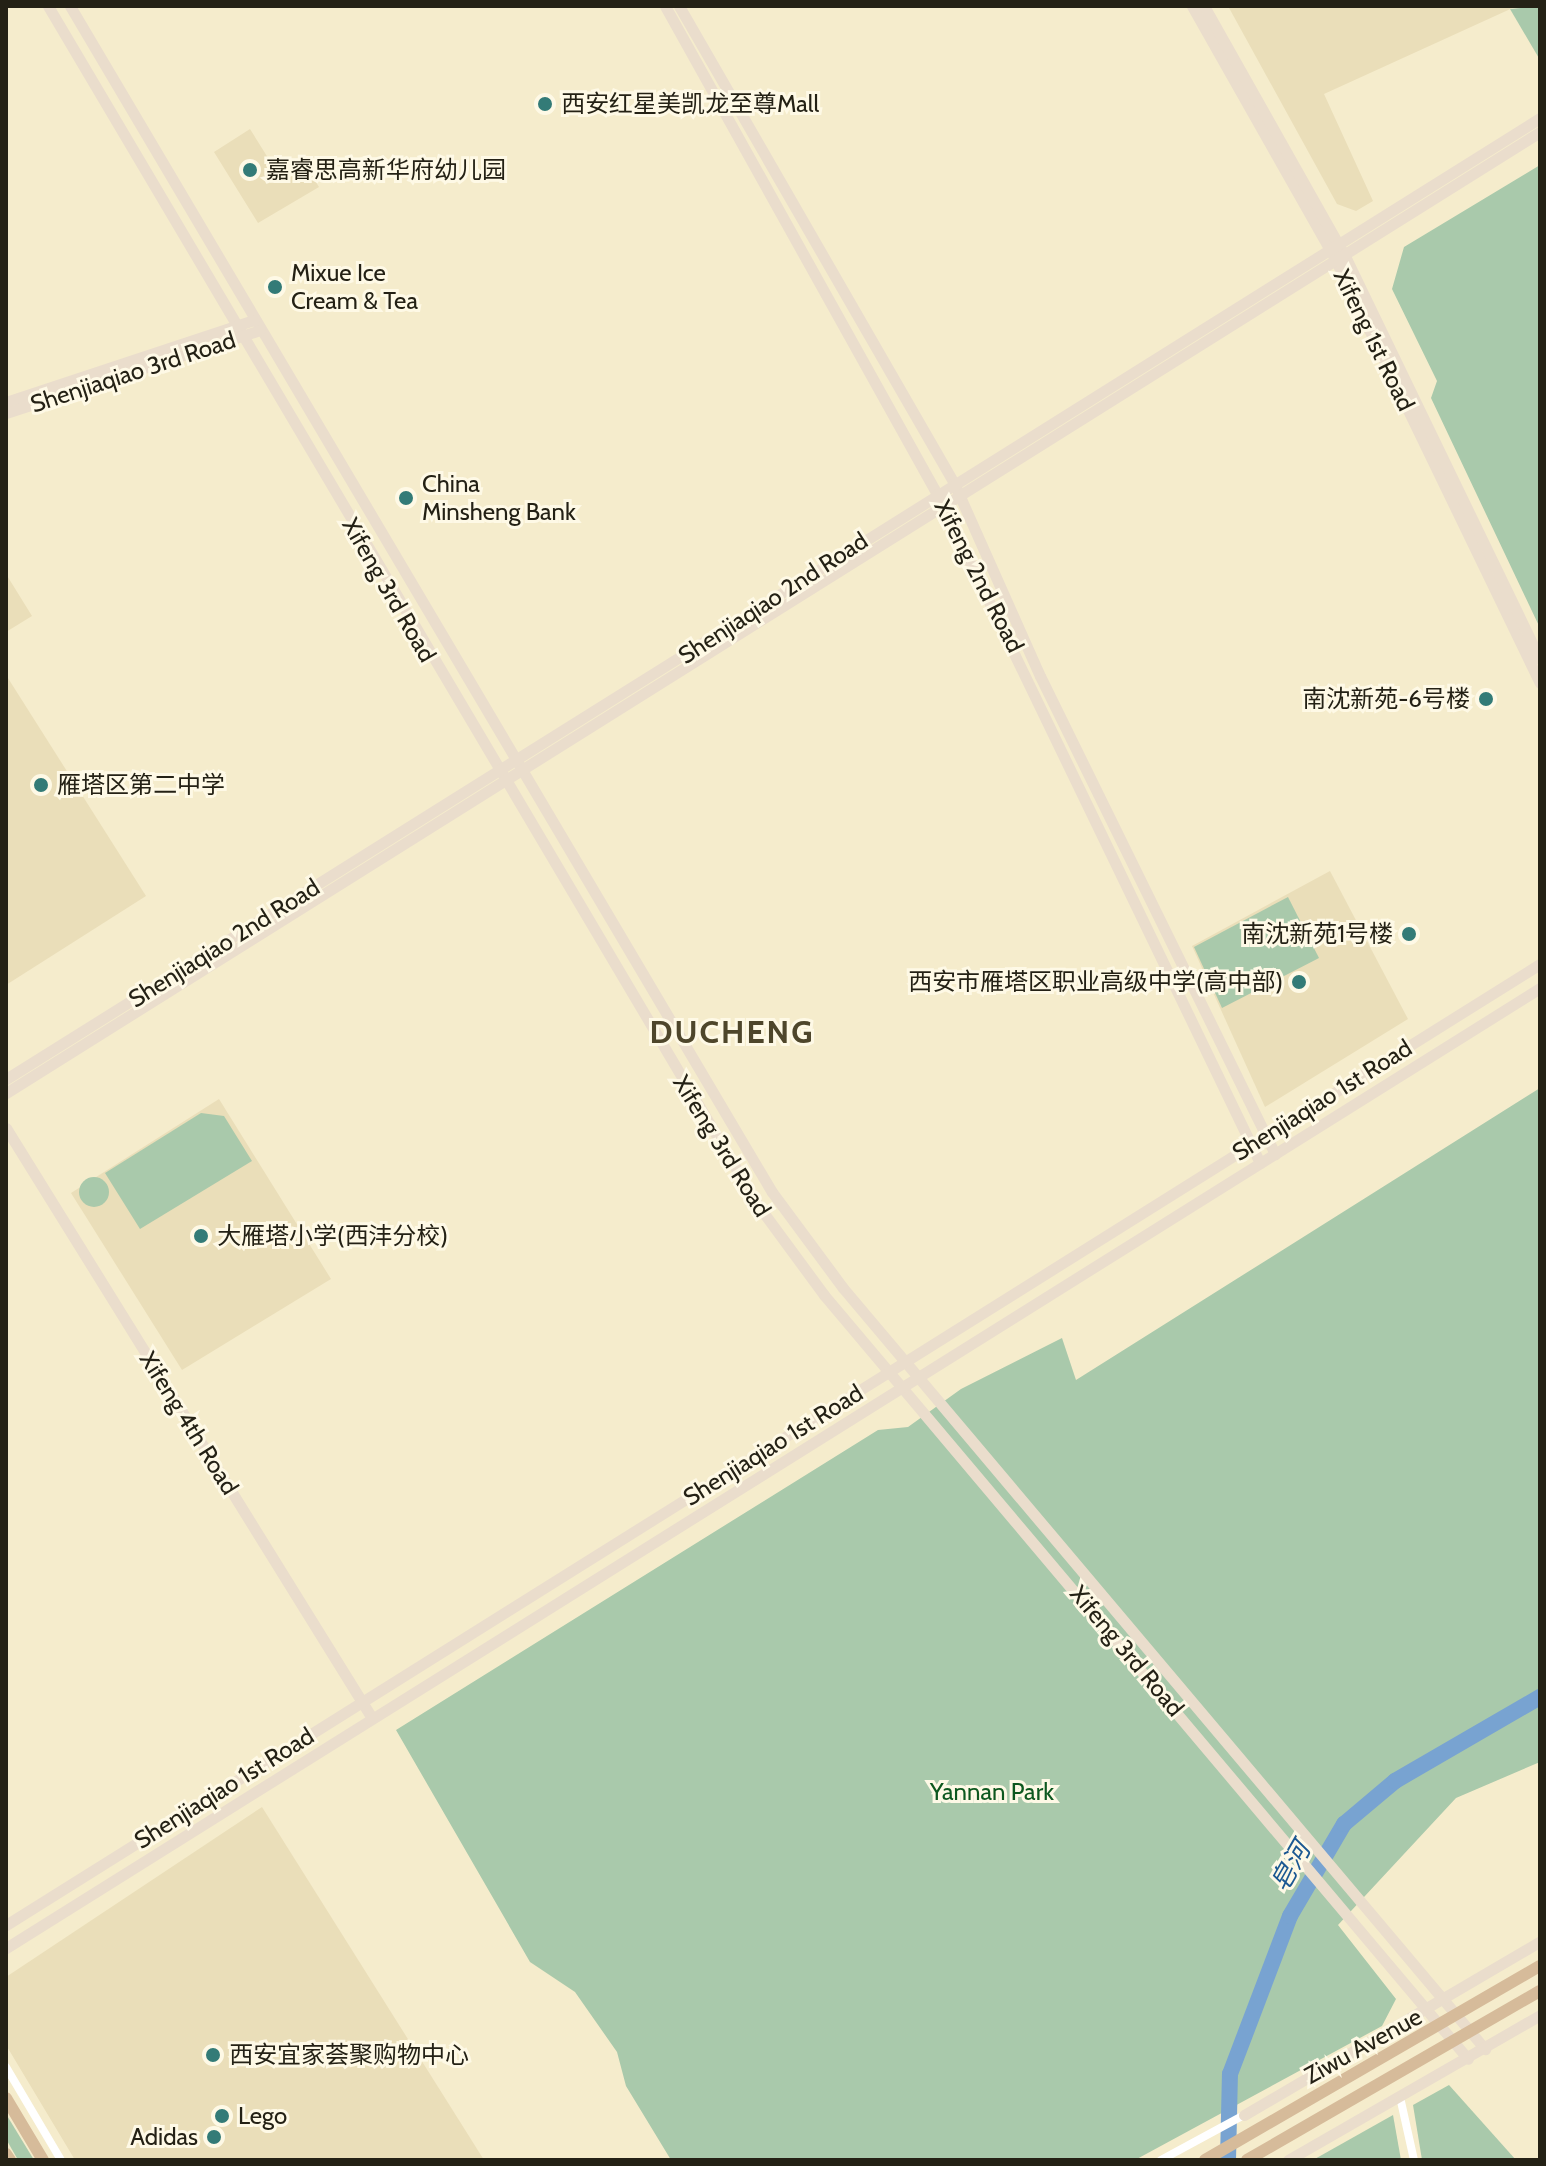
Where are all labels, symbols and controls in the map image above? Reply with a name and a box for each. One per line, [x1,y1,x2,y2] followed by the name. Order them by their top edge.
[561,90,819,118] place label: 西安红星美凯龙至尊Mall
[536,95,554,113] marker: 西安红星美凯龙至尊Mall
[266,156,506,184] place label: 嘉睿思高新华府幼儿园
[241,161,259,179] marker: 嘉睿思高新华府幼儿园
[291,259,418,315] place label: Mixue Ice Cream & Tea
[1327,265,1421,415] street label: Xifeng 1st Road
[266,278,284,296] marker: Mixue Ice Cream & Tea
[27,325,239,419] street label: Shenjiaqiao 3rd Road
[422,470,576,526] place label: China Minsheng Bank
[397,489,415,507] marker: China Minsheng Bank
[928,495,1030,657] street label: Xifeng 2nd Road
[336,513,442,667] street label: Xifeng 3rd Road
[673,526,873,670] street label: Shenjiaqiao 2nd Road
[1302,685,1470,713] place label: 南沈新苑-6号楼
[1477,690,1495,708] marker: 南沈新苑-6号楼
[57,771,225,799] place label: 雁塔区第二中学
[32,776,50,794] marker: 雁塔区第二中学
[123,873,325,1013] street label: Shenjiaqiao 2nd Road
[1241,920,1393,948] place label: 南沈新苑1号楼
[1400,925,1418,943] marker: 南沈新苑1号楼
[908,968,1283,996] place label: 西安市雁塔区职业高级中学(高中部)
[1290,973,1308,991] marker: 西安市雁塔区职业高级中学(高中部)
[650,1013,814,1051] district label: DUCHENG
[1227,1033,1417,1167] street label: Shenjiaqiao 1st Road
[667,1070,777,1222] street label: Xifeng 3rd Road
[217,1222,448,1250] place label: 大雁塔小学(西沣分校)
[192,1227,210,1245] marker: 大雁塔小学(西沣分校)
[134,1346,244,1500] street label: Xifeng 4th Road
[678,1378,868,1512] street label: Shenjiaqiao 1st Road
[1064,1580,1190,1722] street label: Xifeng 3rd Road
[129,1721,319,1855] street label: Shenjiaqiao 1st Road
[930,1778,1054,1806] park label: Yannan Park
[1264,1837,1318,1897] water label: 皂河
[1299,2002,1427,2090] street label: Ziwu Avenue
[229,2041,469,2069] place label: 西安宜家荟聚购物中心
[204,2046,222,2064] marker: 西安宜家荟聚购物中心
[238,2102,287,2130] place label: Lego
[213,2107,231,2125] marker: Lego
[130,2123,198,2151] place label: Adidas
[205,2128,223,2146] marker: Adidas

